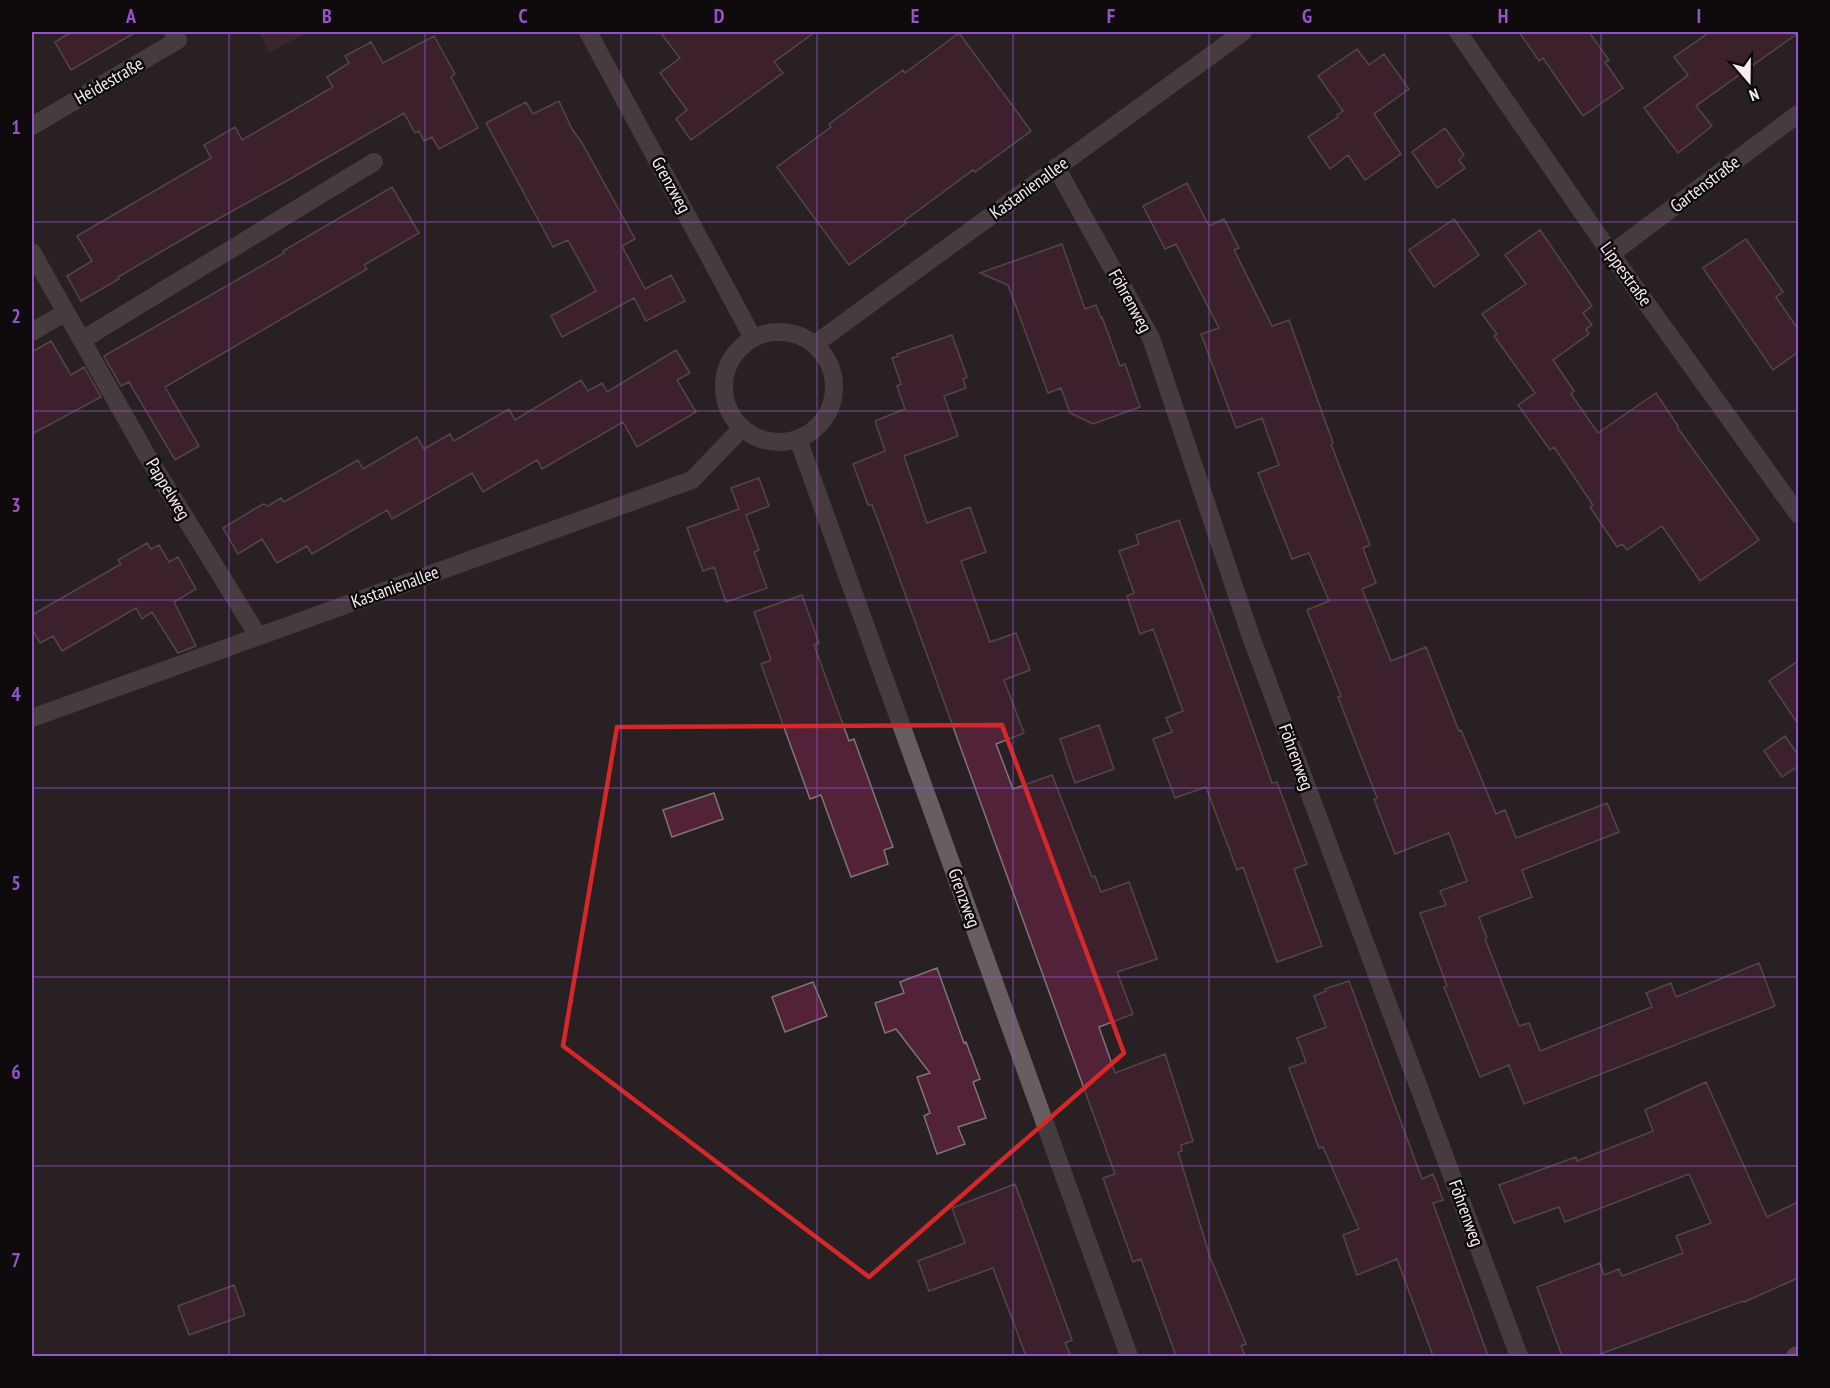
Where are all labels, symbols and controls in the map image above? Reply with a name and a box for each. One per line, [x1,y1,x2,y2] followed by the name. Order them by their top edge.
[125,3,137,29] text: A
[322,3,332,29] text: B
[518,3,528,29] text: C
[714,3,725,29] text: D
[911,3,919,29] text: E
[1107,3,1115,29] text: F
[1302,3,1312,29] text: G
[1498,3,1508,29] text: H
[1697,3,1701,29] text: I
[1719,51,1779,111] north arrow
[70,52,147,109] street label: Heidestraße
[1747,84,1762,106] text: N
[11,114,21,140] text: 1
[1665,150,1744,217] street label: Gartenstraße
[985,151,1072,224] street label: Kastanienallee
[647,152,696,217] street label: Grenzweg
[1595,237,1657,310] street label: Lippestraße
[1104,265,1157,336] street label: Föhrenweg
[11,303,21,329] text: 2
[141,454,196,524] street label: Pappelweg
[11,492,21,518] text: 3
[348,560,442,613] street label: Kastanienallee
[11,681,21,707] text: 4
[1274,721,1319,793] street label: Föhrenweg
[943,865,986,930] street label: Grenzweg
[11,870,21,896] text: 5
[11,1059,21,1085] text: 6
[1444,1177,1489,1249] street label: Föhrenweg
[11,1247,21,1273] text: 7

